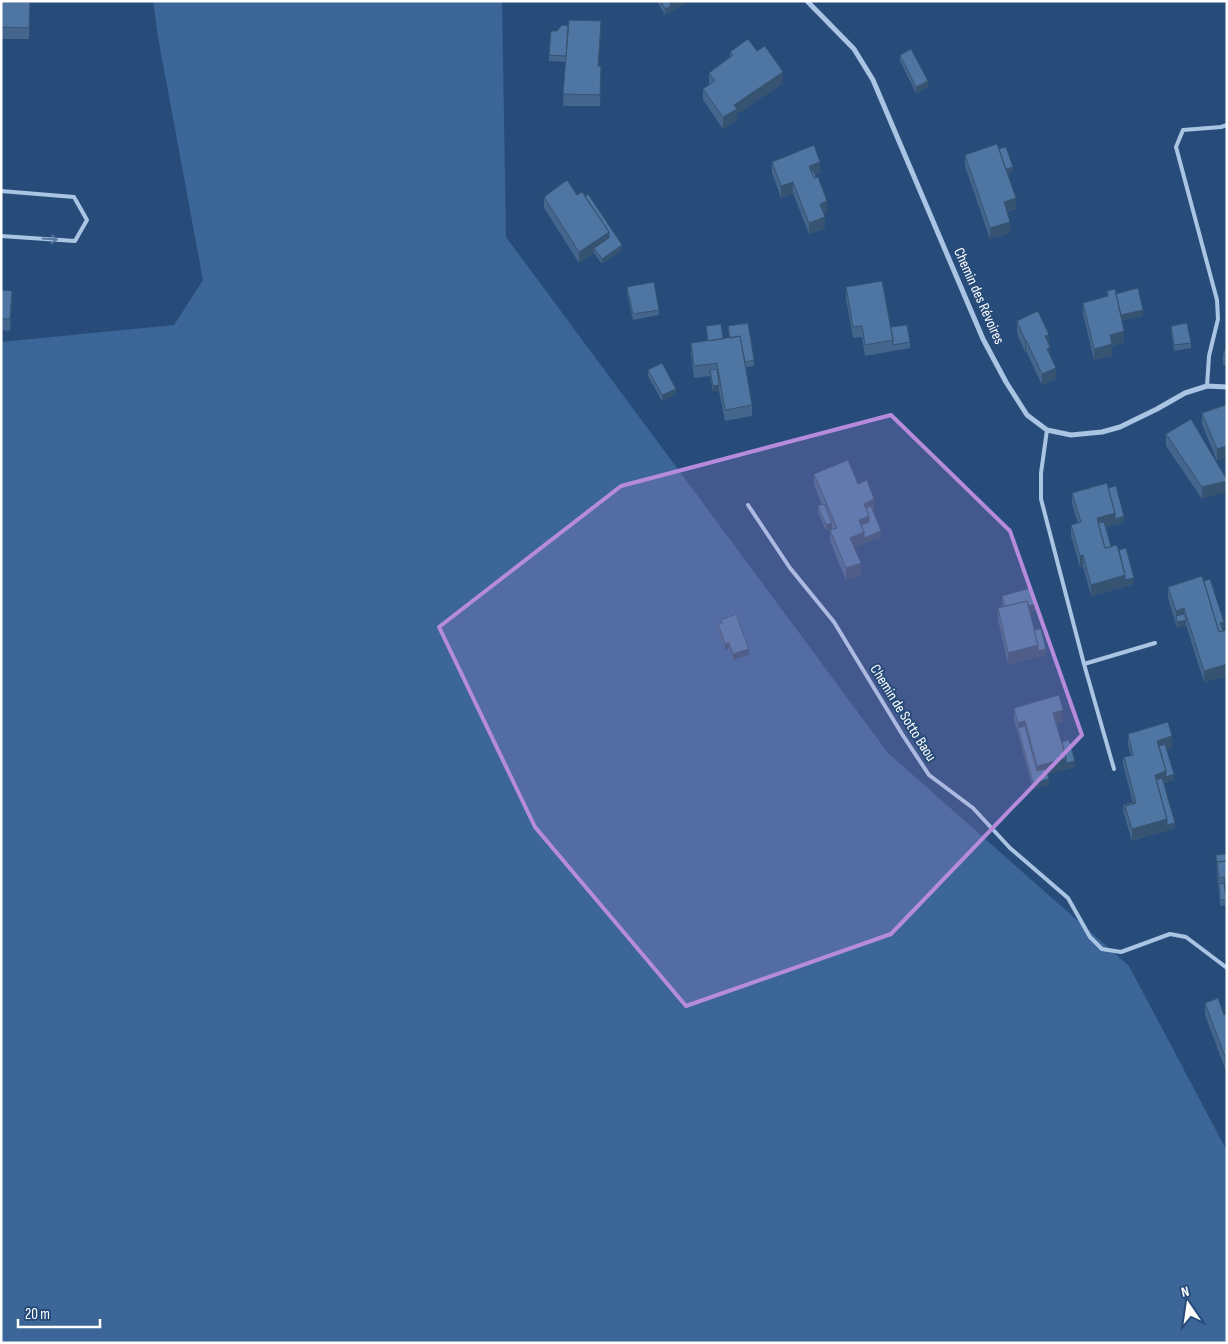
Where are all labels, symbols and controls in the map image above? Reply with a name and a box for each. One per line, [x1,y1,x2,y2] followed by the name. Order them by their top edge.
[42,235,58,244] one-way arrow
[949,245,1009,347] street label: Chemin des Révoires
[866,661,940,765] street label: Chemin de Sotto Baou
[1163,1279,1213,1329] north arrow
[1180,1283,1191,1301] text: N
[18,1296,100,1328] scale bar
[25,1305,50,1324] text: 20 m

